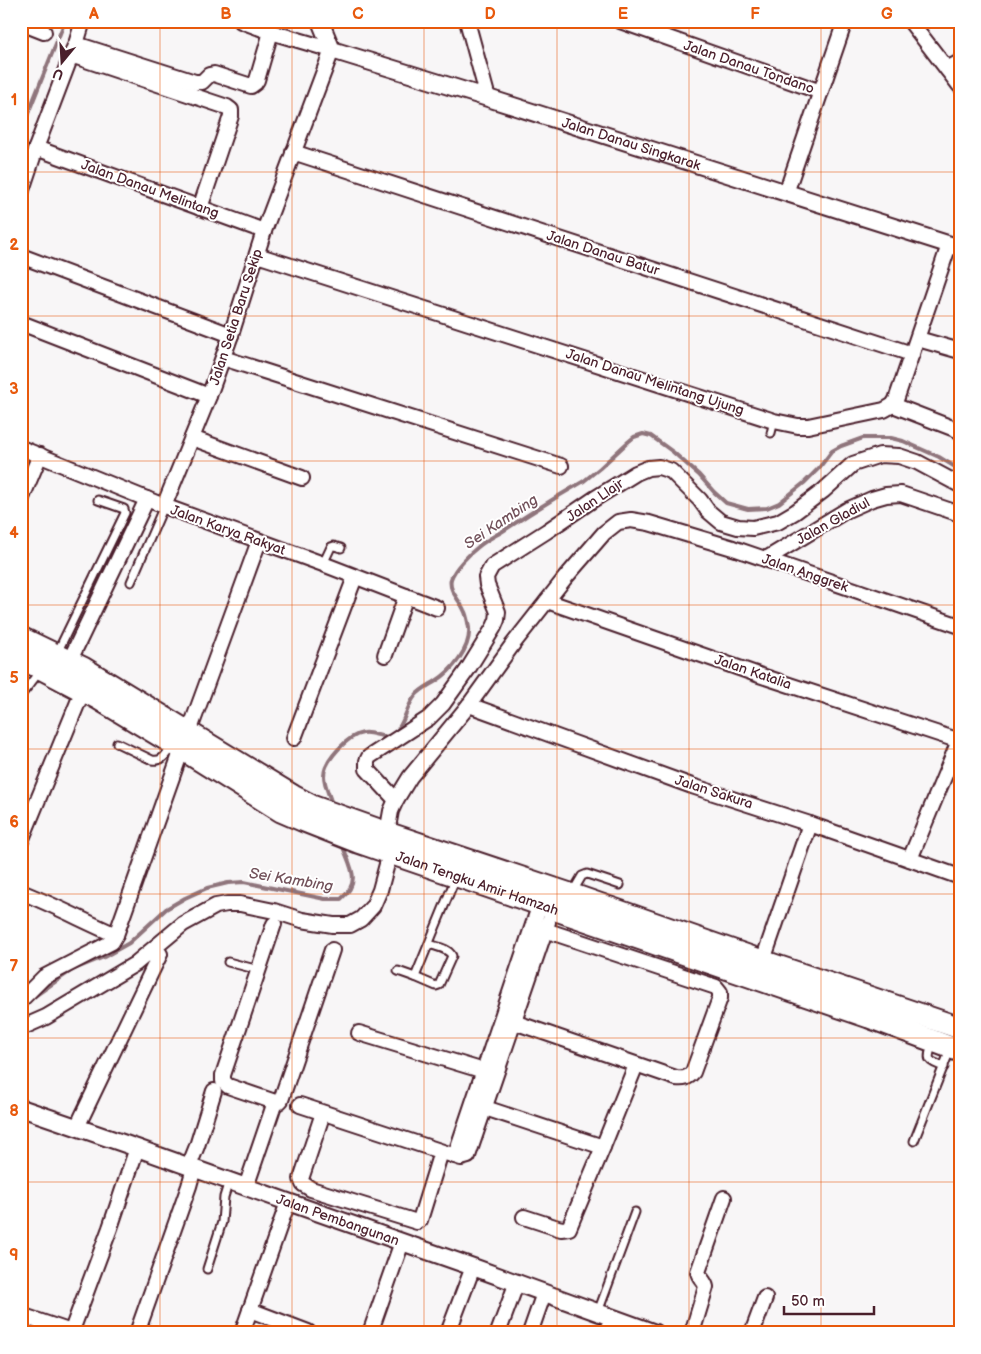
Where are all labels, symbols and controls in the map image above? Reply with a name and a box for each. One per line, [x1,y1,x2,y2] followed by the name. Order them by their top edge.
[88,5,99,24] text: A
[220,5,232,24] text: B
[352,5,364,24] text: C
[484,5,496,24] text: D
[618,5,628,24] text: E
[750,5,760,24] text: F
[881,5,893,24] text: G
[681,37,817,97] street label: Jalan Danau Tondano
[38,38,88,88] north arrow
[51,64,66,84] text: U
[11,91,17,110] text: 1
[560,114,703,174] street label: Jalan Danau Singkarak
[79,156,221,222] street label: Jalan Danau Melintang
[544,227,662,280] street label: Jalan Danau Batur
[9,236,19,255] text: 2
[206,247,266,387] street label: Jalan Setia Baru Sekip
[564,345,746,419] street label: Jalan Danau Melintang Ujung
[9,380,19,399] text: 3
[563,474,627,525] street label: Jalan Llajr
[461,490,542,554] water label: Sei Kambing
[793,494,873,548] street label: Jalan Gladiul
[168,501,288,559] street label: Jalan Karya Rakyat
[9,524,19,543] text: 4
[760,550,851,596] street label: Jalan Anggrek
[712,651,794,693] street label: Jalan Katalia
[9,669,19,688] text: 5
[673,771,755,813] street label: Jalan Sakura
[9,813,19,832] text: 6
[394,847,561,919] street label: Jalan Tengku Amir Hamzah
[248,864,335,896] water label: Sei Kambing
[10,957,19,976] text: 7
[9,1102,19,1121] text: 8
[274,1190,402,1249] street label: Jalan Pembangunan
[9,1246,19,1265] text: 9
[784,1284,874,1316] scale bar
[791,1292,825,1311] text: 50 m

